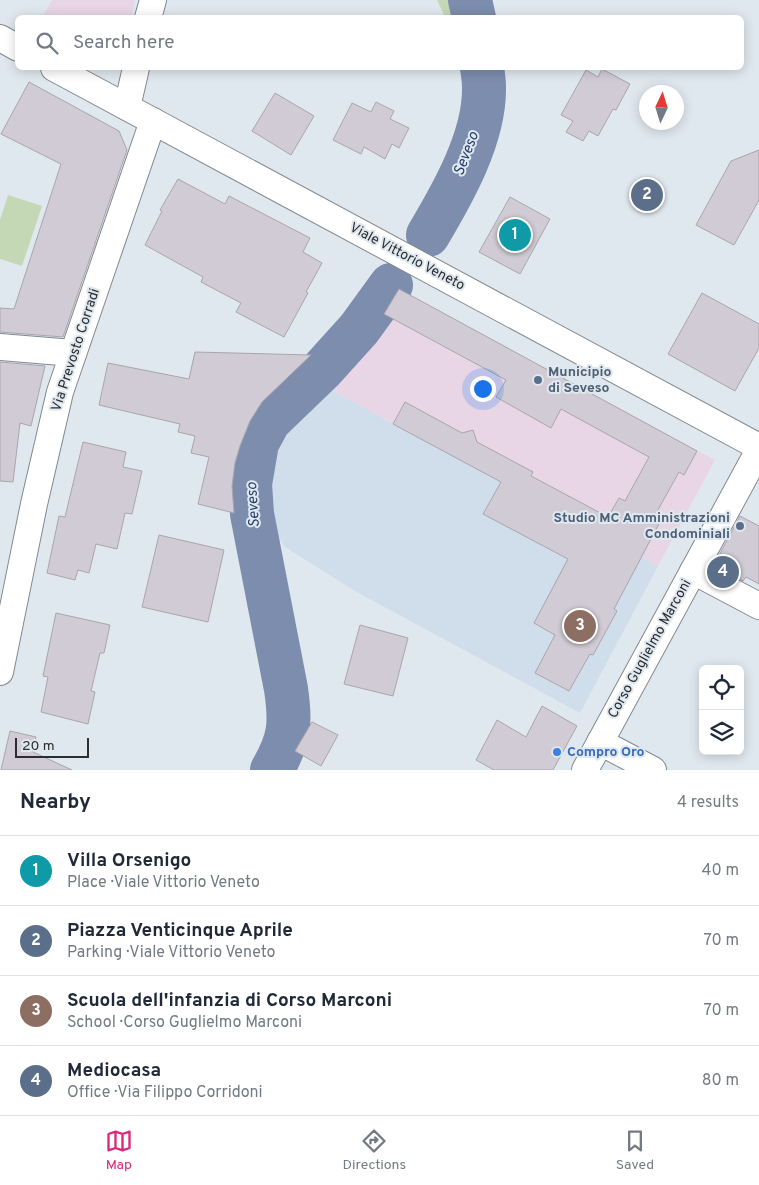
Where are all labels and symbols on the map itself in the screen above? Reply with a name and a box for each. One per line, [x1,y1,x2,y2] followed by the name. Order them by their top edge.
[639,85,684,130] north arrow
[450,129,484,179] water label: Seveso
[631,176,663,214] pin: 2
[499,216,531,254] pin: 1
[346,219,468,295] street label: Viale Vittorio Veneto
[48,286,104,414] street label: Via Prevosto Corradi
[548,364,611,397] place label: Municipio di Seveso
[532,374,544,386] marker: Municipio di Seveso
[470,376,496,402] your location
[243,482,265,528] water label: Seveso
[553,510,730,543] place label: Studio MC Amministrazioni Condominiali
[734,520,746,532] marker: Studio MC Amministrazioni Condominiali
[707,553,739,591] pin: 4
[605,576,695,722] street label: Corso Guglielmo Marconi
[564,607,596,645] pin: 3
[15,735,89,758] scale bar
[567,744,644,761] place label: Compro Oro
[551,746,563,758] marker: Compro Oro

